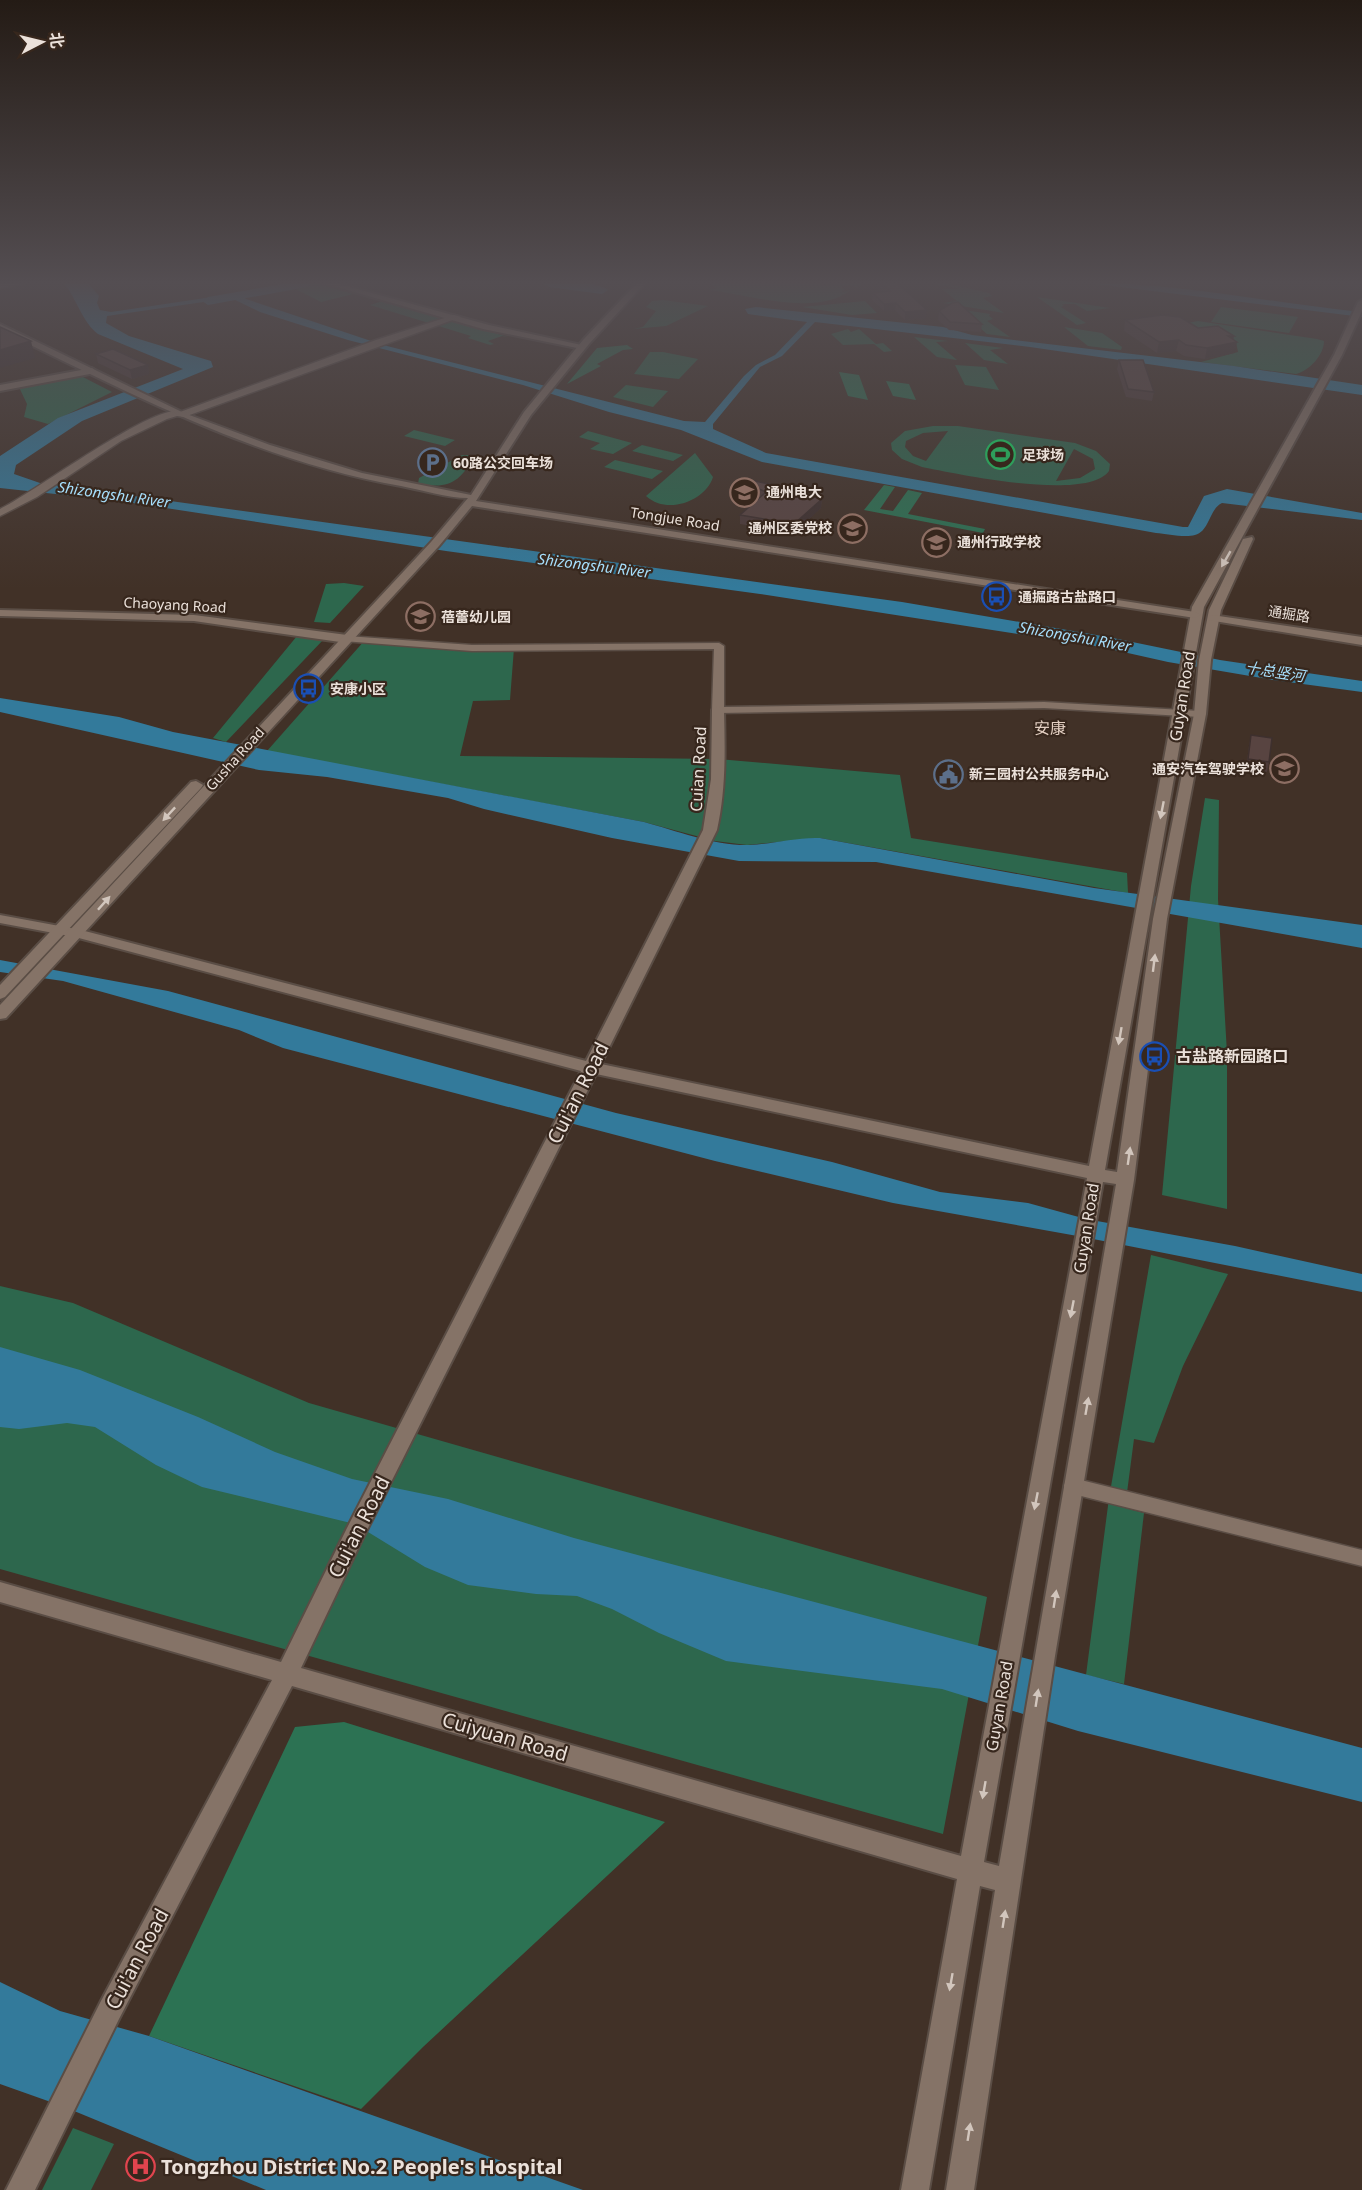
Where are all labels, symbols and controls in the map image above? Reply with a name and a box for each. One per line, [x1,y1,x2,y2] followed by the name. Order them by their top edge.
[12,12,72,72] north arrow
[45,31,69,49] text: 北
[985,439,1017,471] sports icon: 足球场
[1022,445,1064,464] place label: 足球场
[416,447,448,479] parking icon: 60路公交回车场
[453,453,553,472] place label: 60路公交回车场
[57,476,173,512] water label: Shizongshu River
[729,476,761,508] school or university icon: 通州电大
[766,482,822,501] place label: 通州电大
[629,502,721,535] street label: Tongjue Road
[837,512,869,544] school or university icon: 通州区委党校
[748,518,832,537] place label: 通州区委党校
[920,526,952,558] school or university icon: 通州行政学校
[957,532,1041,551] place label: 通州行政学校
[537,548,653,582] water label: Shizongshu River
[1220,551,1231,567] one-way arrow
[981,581,1013,613] bus stop icon: 通掘路古盐路口
[1018,587,1116,606] place label: 通掘路古盐路口
[123,592,227,617] street label: Chaoyang Road
[404,601,436,633] school or university icon: 蓓蕾幼儿园
[1267,601,1311,626] street label: 通掘路
[441,607,511,626] place label: 蓓蕾幼儿园
[1018,616,1134,656] water label: Shizongshu River
[1164,649,1200,743] street label: Guyan Road
[1244,656,1309,686] water label: 十总竖河
[293,673,325,705] bus stop icon: 安康小区
[330,679,386,698] place label: 安康小区
[1034,717,1066,739] district label: 安康
[201,723,268,795] street label: Gusha Road
[685,726,711,812] street label: Cuian Road
[1269,753,1301,785] school or university icon: 通安汽车驾驶学校
[932,758,964,790] public building icon: 新三园村公共服务中心
[1152,759,1264,778] place label: 通安汽车驾驶学校
[969,764,1109,783] place label: 新三园村公共服务中心
[1157,800,1166,819] one-way arrow
[162,807,176,821] one-way arrow
[96,896,110,910] one-way arrow
[1150,953,1159,972] one-way arrow
[1115,1027,1124,1046] one-way arrow
[540,1037,615,1148] street label: Cui'an Road
[1139,1040,1171,1072] bus stop icon: 古盐路新园路口
[1176,1045,1288,1067] place label: 古盐路新园路口
[1124,1146,1133,1165] one-way arrow
[1068,1181,1104,1275] street label: Guyan Road
[1067,1300,1076,1319] one-way arrow
[1082,1397,1091,1416] one-way arrow
[321,1471,396,1582] street label: Cui'an Road
[1032,1492,1041,1511] one-way arrow
[1050,1589,1059,1608] one-way arrow
[980,1659,1018,1753] street label: Guyan Road
[1033,1689,1042,1708] one-way arrow
[439,1706,571,1767] street label: Cuiyuan Road
[980,1781,989,1800] one-way arrow
[99,1904,174,2014] street label: Cui'an Road
[1000,1909,1009,1928] one-way arrow
[946,1973,955,1992] one-way arrow
[965,2123,974,2142] one-way arrow
[124,2151,156,2183] hospital icon: Tongzhou District No.2 People's Hospital
[161,2153,563,2180] place label: Tongzhou District No.2 People's Hospital

